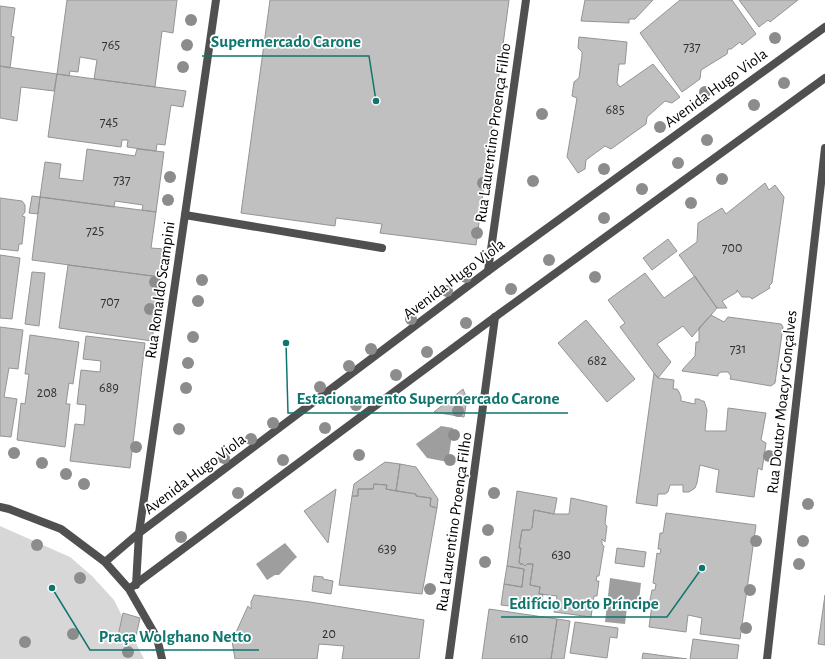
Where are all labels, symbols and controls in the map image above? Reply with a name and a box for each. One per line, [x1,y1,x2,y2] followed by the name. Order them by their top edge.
[202,27,369,56] callout: Supermercado Carone
[211,33,361,50] text: Supermercado Carone
[102,38,120,52] house number: 765
[683,40,701,54] house number: 737
[472,42,514,224] street label: Rua Laurentino Proença Filho
[662,45,770,131] street label: Avenida Hugo Viola
[605,103,625,117] house number: 685
[100,115,118,129] house number: 745
[113,173,131,187] house number: 737
[142,220,178,360] street label: Rua Ronaldo Scampini
[86,224,104,238] house number: 725
[400,236,508,322] street label: Avenida Hugo Viola
[722,241,742,255] house number: 700
[100,295,120,309] house number: 707
[764,309,801,495] street label: Rua Doutor Moacyr Gonçalves
[730,342,746,356] house number: 731
[587,354,607,368] house number: 682
[99,381,119,395] house number: 689
[288,384,568,413] callout: Estacionamento Supermercado Carone
[37,386,57,400] house number: 208
[296,390,560,407] text: Estacionamento Supermercado Carone
[141,431,249,517] street label: Avenida Hugo Viola
[433,431,475,613] street label: Rua Laurentino Proença Filho
[378,542,396,556] house number: 639
[551,548,571,562] house number: 630
[501,588,667,617] callout: Edifício Porto Príncipe
[509,595,659,612] text: Edifício Porto Príncipe
[90,621,259,650] callout: Praça Wolghano Netto
[322,627,336,641] house number: 20
[99,628,251,645] text: Praça Wolghano Netto
[510,632,528,646] house number: 610

